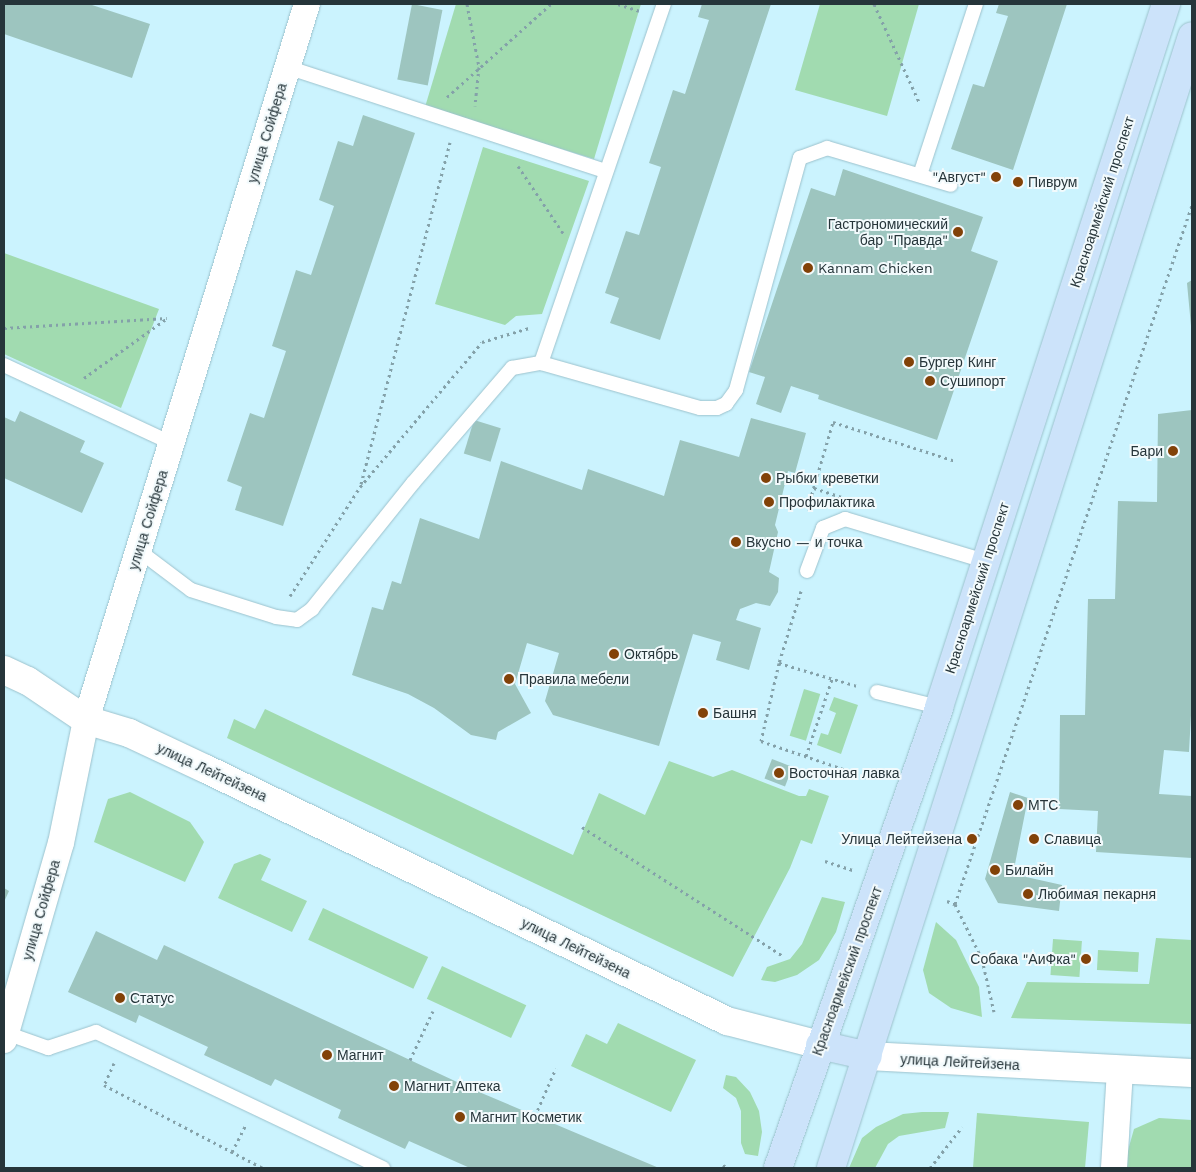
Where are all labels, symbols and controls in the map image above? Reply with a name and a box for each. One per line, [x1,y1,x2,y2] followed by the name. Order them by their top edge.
[244,81,290,185] street label: улица Сойфера
[1066,114,1138,290] street label: Красноармейский проспект
[933,169,986,185] place label: "Август"
[990,171,1002,183] marker: "Август"
[1028,174,1077,190] place label: Пиврум
[1012,176,1024,188] marker: Пиврум
[828,216,948,248] place label: Гастрономический бар "Правда"
[952,226,964,238] marker: Гастрономический бар "Правда"
[818,260,933,276] place label: Kannam Chicken
[802,262,814,274] marker: Kannam Chicken
[919,354,996,370] place label: Бургер Кинг
[903,356,915,368] marker: Бургер Кинг
[940,373,1005,389] place label: Сушипорт
[924,375,936,387] marker: Сушипорт
[1130,443,1163,459] place label: Бари
[1167,445,1179,457] marker: Бари
[125,468,171,572] street label: улица Сойфера
[776,470,879,486] place label: Рыбки креветки
[760,472,772,484] marker: Рыбки креветки
[779,494,875,510] place label: Профилактика
[763,496,775,508] marker: Профилактика
[941,500,1013,676] street label: Красноармейский проспект
[746,534,863,550] place label: Вкусно — и точка
[730,536,742,548] marker: Вкусно — и точка
[624,646,678,662] place label: Октябрь
[608,648,620,660] marker: Октябрь
[519,671,629,687] place label: Правила мебели
[503,673,515,685] marker: Правила мебели
[713,705,757,721] place label: Башня
[697,707,709,719] marker: Башня
[154,739,270,805] street label: улица Лейтейзена
[789,765,900,781] place label: Восточная лавка
[773,767,785,779] marker: Восточная лавка
[1028,797,1058,813] place label: МТС
[1012,799,1024,811] marker: МТС
[841,831,962,847] place label: Улица Лейтейзена
[1044,831,1101,847] place label: Славица
[966,833,978,845] marker: Улица Лейтейзена
[1028,833,1040,845] marker: Славица
[19,858,63,962] street label: улица Сойфера
[1005,862,1054,878] place label: Билайн
[989,864,1001,876] marker: Билайн
[809,884,885,1058] street label: Красноармейский проспект
[1038,886,1156,902] place label: Любимая пекарня
[1022,888,1034,900] marker: Любимая пекарня
[519,914,633,982] street label: улица Лейтейзена
[970,951,1076,967] place label: Собака "АиФка"
[1080,953,1092,965] marker: Собака "АиФка"
[130,990,174,1006] place label: Статус
[114,992,126,1004] marker: Статус
[337,1047,384,1063] place label: Магнит
[321,1049,333,1061] marker: Магнит
[900,1050,1020,1074] street label: улица Лейтейзена
[404,1078,501,1094] place label: Магнит Аптека
[388,1080,400,1092] marker: Магнит Аптека
[470,1109,582,1125] place label: Магнит Косметик
[454,1111,466,1123] marker: Магнит Косметик

